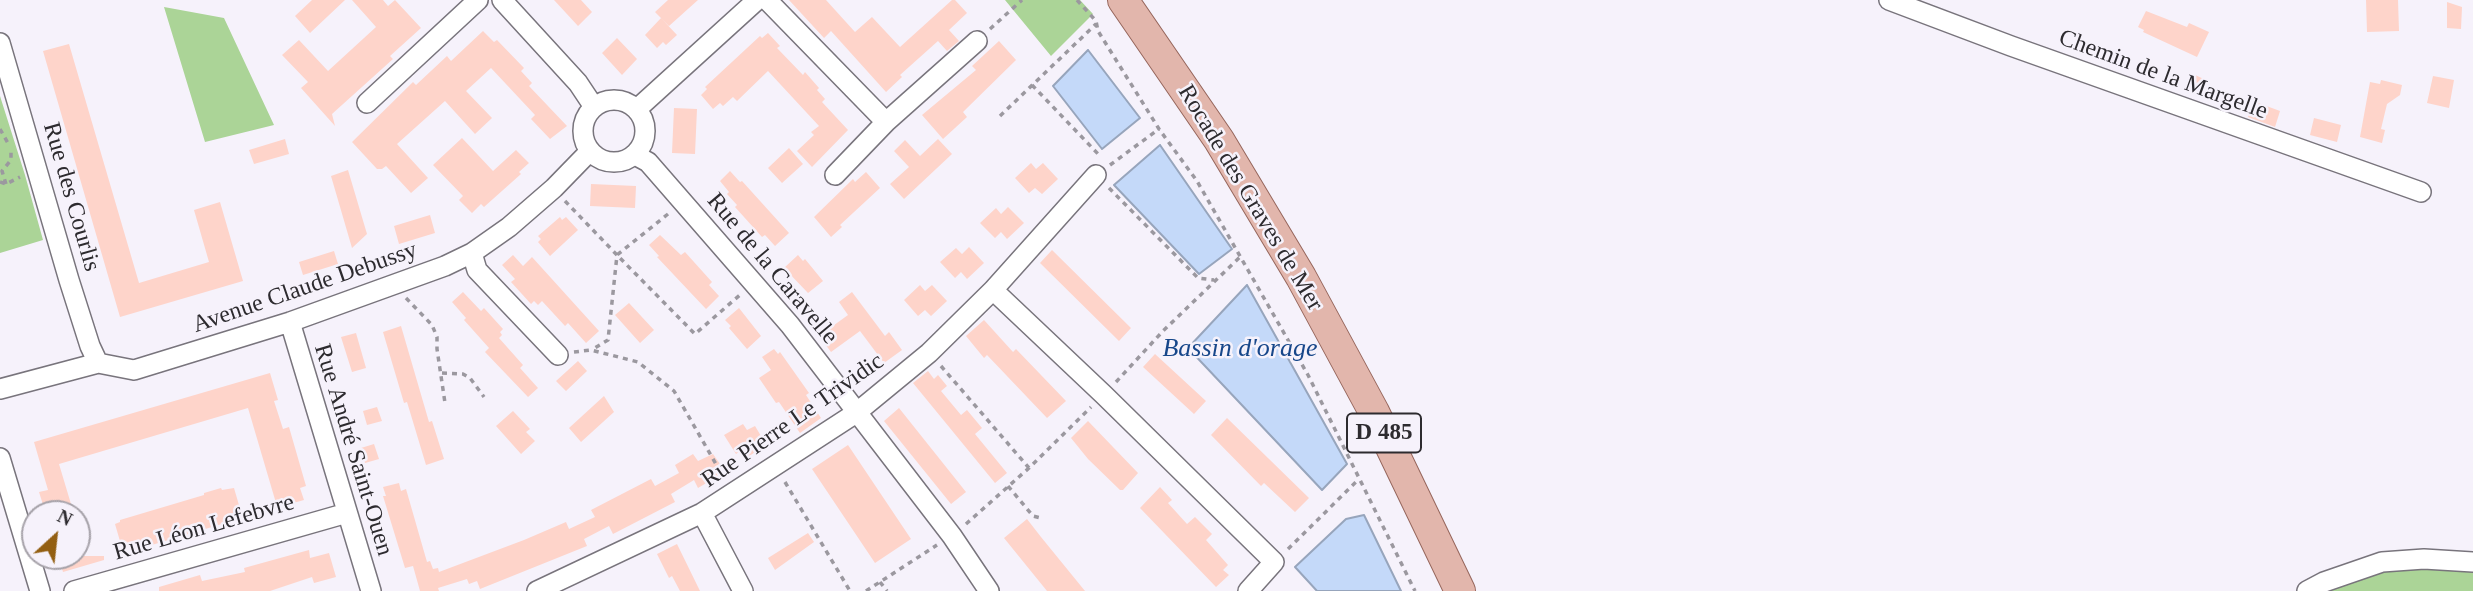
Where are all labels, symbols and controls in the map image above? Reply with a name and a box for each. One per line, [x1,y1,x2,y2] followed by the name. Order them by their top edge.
[2055,24,2271,126] street label: Chemin de la Margelle
[1171,80,1329,316] street label: Rocade des Graves de Mer
[36,119,106,275] street label: Rue des Courlis
[700,188,844,350] street label: Rue de la Caravelle
[189,236,421,340] street label: Avenue Claude Debussy
[1162,333,1318,365] water label: Bassin d'orage
[307,341,399,559] street label: Rue André Saint-Ouen
[696,347,890,495] street label: Rue Pierre Le Trividic
[1347,414,1421,452] road number: D 485
[110,488,298,568] street label: Rue Léon Lefebvre
[21,500,91,570] north arrow
[54,505,76,530] text: N

